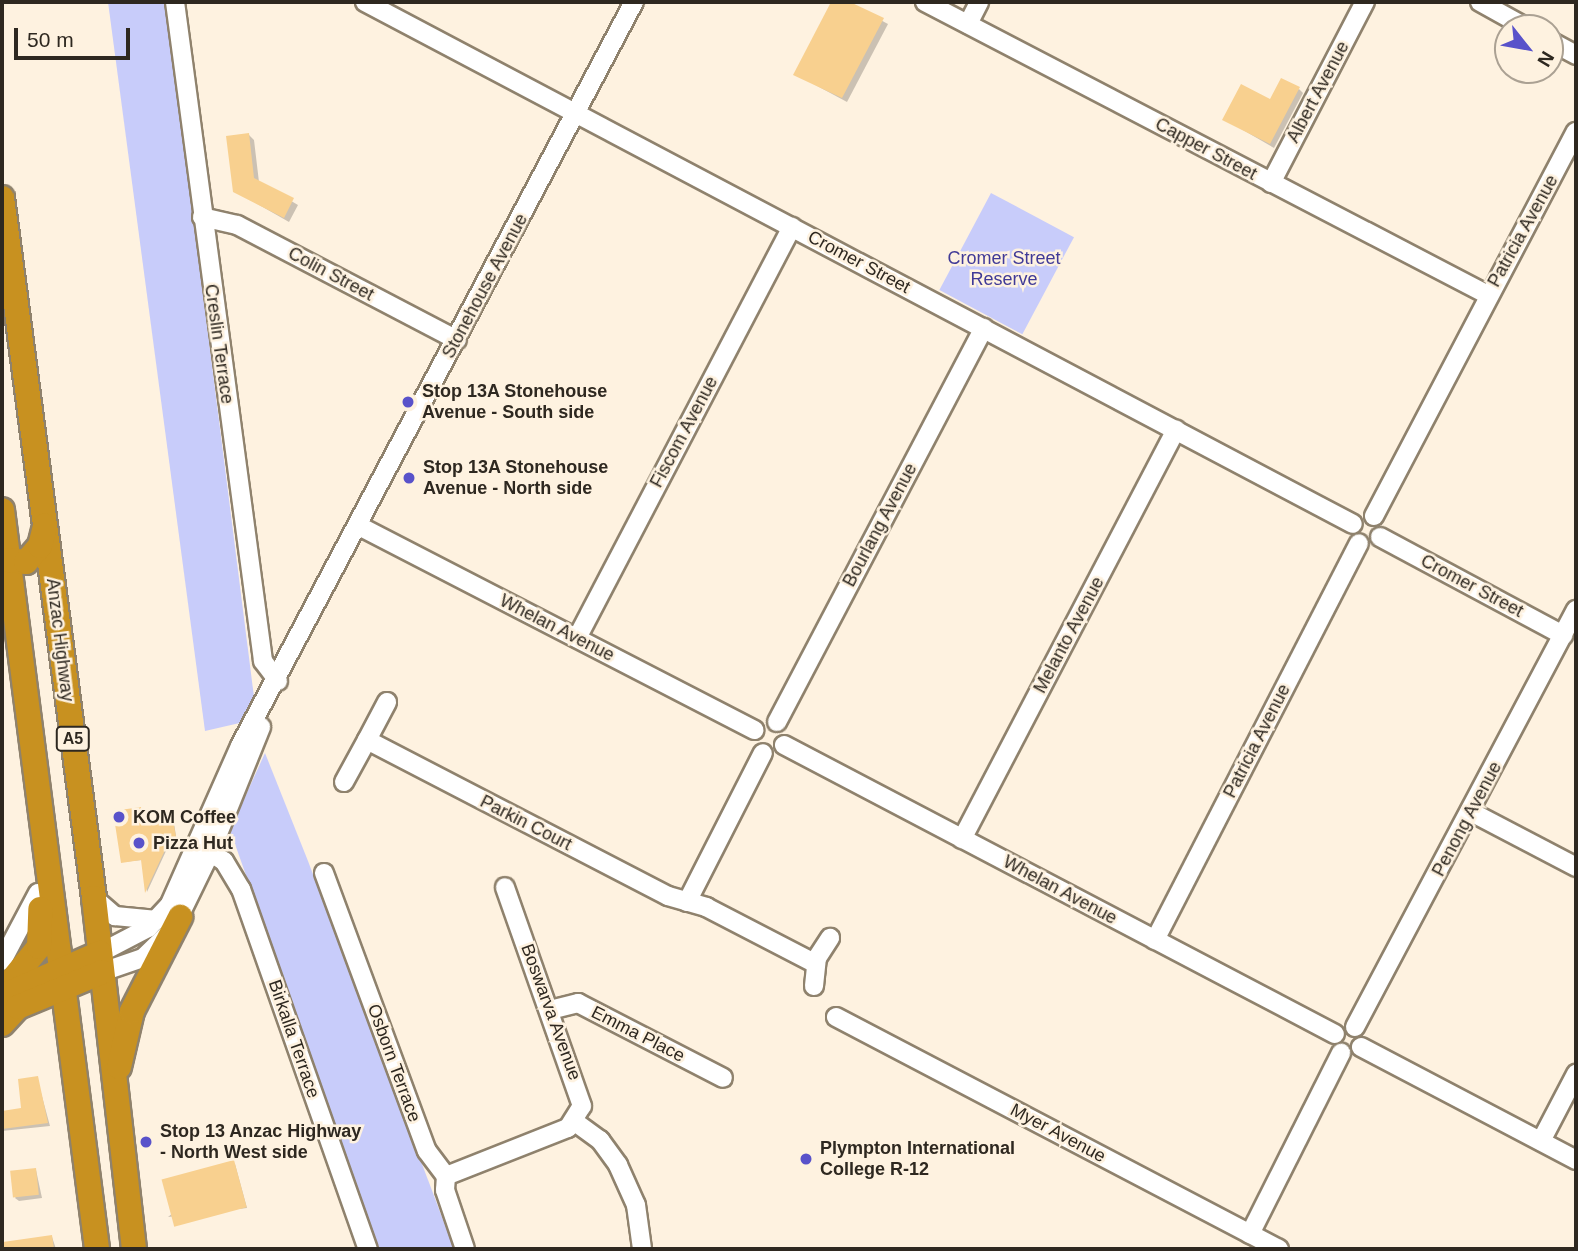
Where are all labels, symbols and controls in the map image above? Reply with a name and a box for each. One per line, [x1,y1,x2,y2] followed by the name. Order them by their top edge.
[18,14,133,58] scale bar
[1494,14,1564,84] north arrow
[27,28,74,51] text: 50 m
[1282,37,1354,147] street label: Albert Avenue
[1533,48,1558,70] text: N
[1151,113,1261,185] street label: Capper Street
[1483,171,1563,291] street label: Patricia Avenue
[437,209,533,363] street label: Stonehouse Avenue
[804,226,914,298] street label: Cromer Street
[284,242,378,306] street label: Colin Street
[947,248,1061,290] park label: Cromer Street Reserve
[200,283,238,405] street label: Creslin Terrace
[645,372,723,492] street label: Fiscom Avenue
[422,381,608,424] place label: Stop 13A Stonehouse Avenue - South side
[400,394,416,410] marker: Stop 13A Stonehouse Avenue - South side
[423,457,609,500] place label: Stop 13A Stonehouse Avenue - North side
[838,459,922,591] street label: Bourlang Avenue
[401,470,417,486] marker: Stop 13A Stonehouse Avenue - North side
[1417,550,1527,622] street label: Cromer Street
[1029,573,1109,697] street label: Melanto Avenue
[42,577,78,703] street label: Anzac Highway
[496,590,618,666] street label: Whelan Avenue
[1219,680,1295,802] street label: Patricia Avenue
[56,726,90,752] road number: A5
[1427,758,1507,880] street label: Penong Avenue
[477,791,575,855] street label: Parkin Court
[133,806,236,828] place label: KOM Coffee
[111,809,127,825] marker: KOM Coffee
[153,832,233,854] place label: Pizza Hut
[131,835,147,851] marker: Pizza Hut
[999,851,1121,929] street label: Whelan Avenue
[516,940,586,1084] street label: Boswarva Avenue
[264,977,324,1101] street label: Birkalla Terrace
[363,1001,425,1125] street label: Osborn Terrace
[588,1001,688,1067] street label: Emma Place
[1006,1099,1110,1167] street label: Myer Avenue
[160,1121,362,1164] place label: Stop 13 Anzac Highway - North West side
[138,1134,154,1150] marker: Stop 13 Anzac Highway - North West side
[820,1138,1015,1180] place label: Plympton International College R-12
[798,1151,814,1167] marker: Plympton International College R-12

